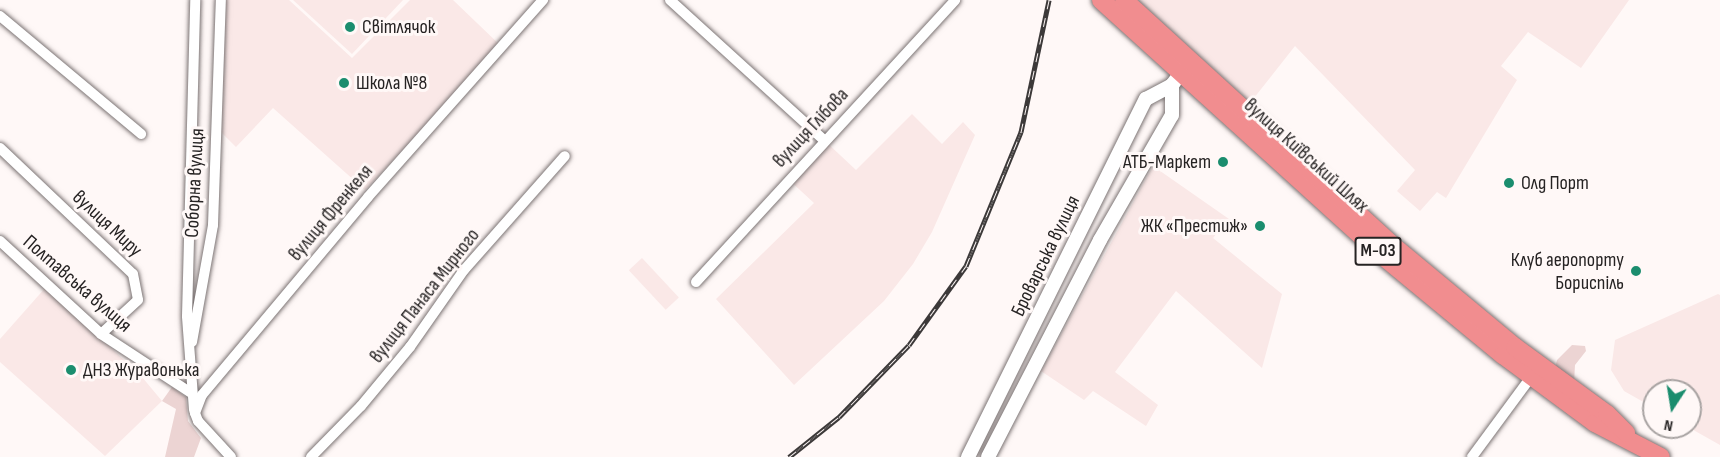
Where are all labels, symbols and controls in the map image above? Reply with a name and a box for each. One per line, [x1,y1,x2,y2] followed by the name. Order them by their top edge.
[362,15,435,39] place label: Світлячок
[343,20,357,34] marker: Світлячок
[356,71,427,95] place label: Школа №8
[337,76,351,90] marker: Школа №8
[768,83,854,173] street label: вулиця Глібова
[1239,94,1373,218] street label: вулиця Київський Шлях
[180,128,210,238] street label: Соборна вулиця
[1123,150,1211,174] place label: АТБ-Маркет
[1216,155,1230,169] marker: АТБ-Маркет
[284,160,378,266] street label: вулиця Френкеля
[1521,171,1589,195] place label: Олд Порт
[1502,176,1516,190] marker: Олд Порт
[67,186,147,262] street label: вулиця Миру
[1006,192,1086,320] street label: Броварська вулиця
[1141,214,1248,238] place label: ЖК «Престиж»
[1253,219,1267,233] marker: ЖК «Престиж»
[365,224,485,368] street label: вулиця Панаса Мирного
[18,230,136,338] street label: Полтавська вулиця
[1354,236,1402,266] road number: М-03
[1511,248,1624,295] place label: Клуб аеропорту Бориспіль
[1629,264,1643,278] marker: Клуб аеропорту Бориспіль
[83,358,199,382] place label: ДНЗ Журавонька
[64,363,78,377] marker: ДНЗ Журавонька
[1642,379,1702,439] north arrow
[1662,415,1675,435] text: N

